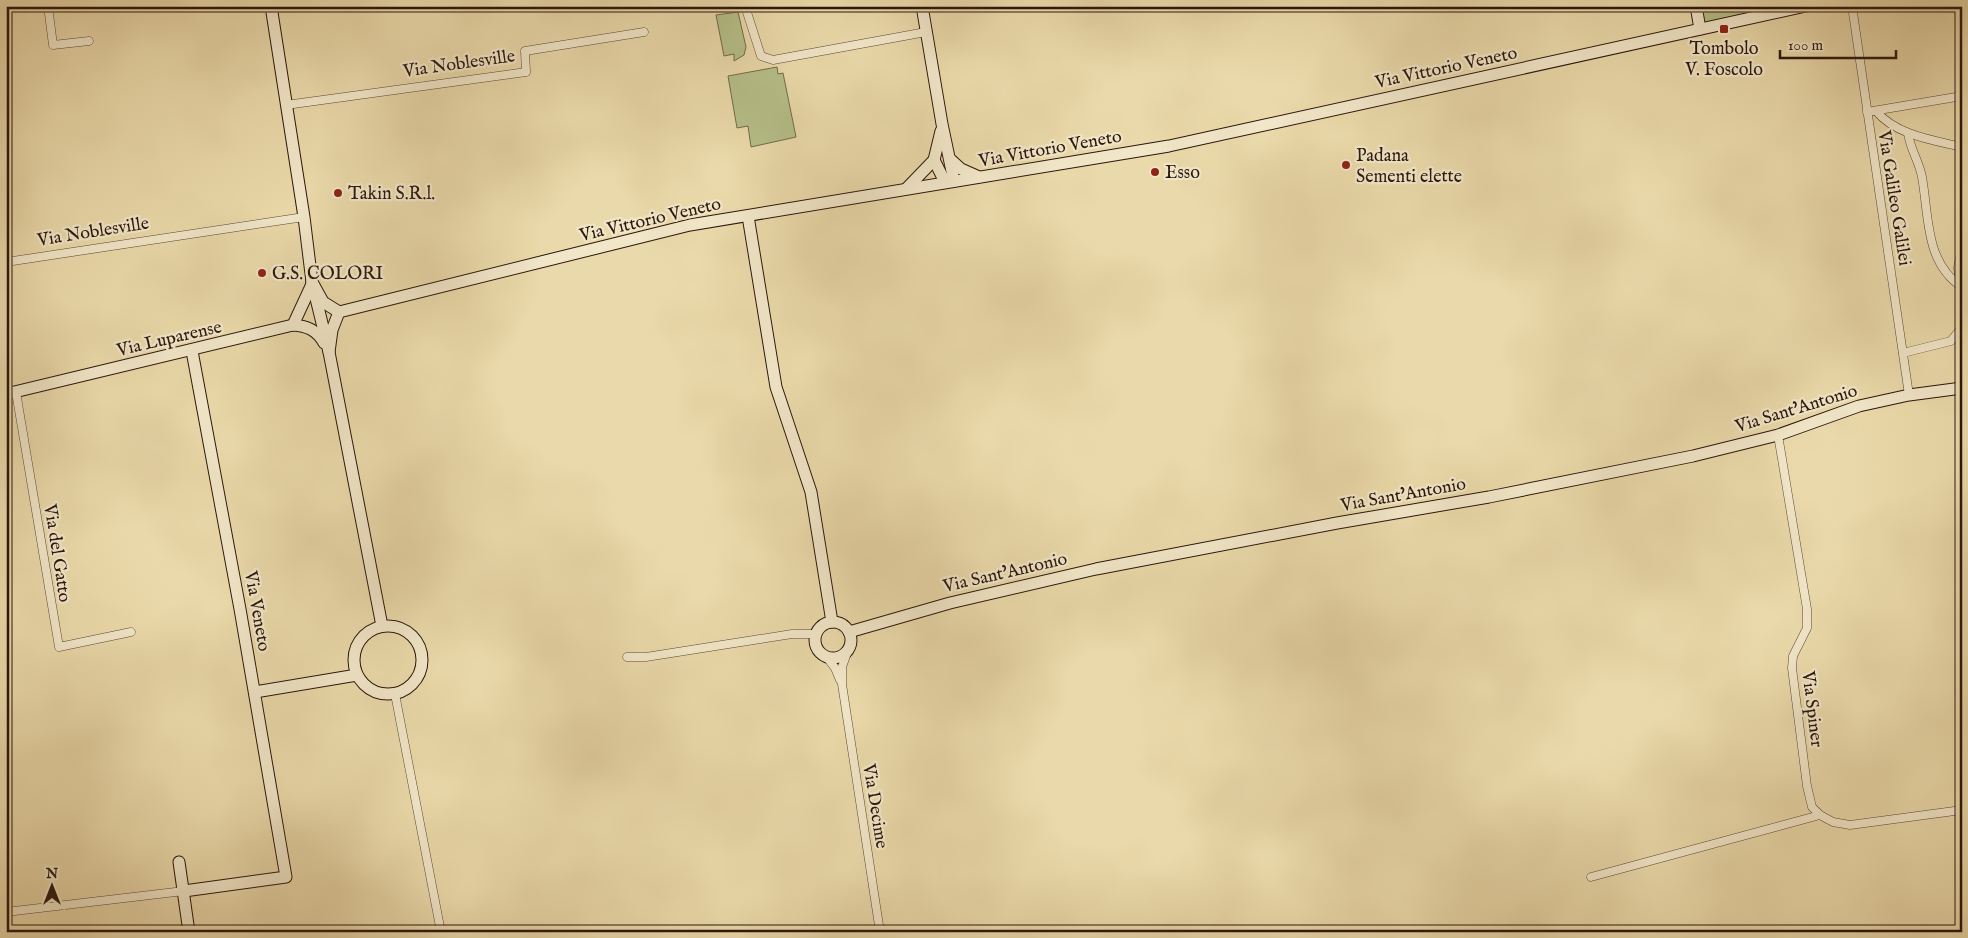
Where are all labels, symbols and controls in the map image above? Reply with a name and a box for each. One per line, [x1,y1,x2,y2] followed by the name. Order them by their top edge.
[1718,23,1730,35] marker: Tombolo V. Foscolo
[1780,28,1897,60] scale bar
[1788,36,1824,55] text: 100 m
[1684,38,1763,82] place label: Tombolo V. Foscolo
[1372,42,1520,95] street label: Via Vittorio Veneto
[401,45,517,84] street label: Via Noblesville
[976,126,1124,174] street label: Via Vittorio Veneto
[1871,128,1916,268] street label: Via Galileo Galilei
[1356,145,1462,189] place label: Padana Sementi elette
[1340,159,1352,171] marker: Padana Sementi elette
[1165,162,1200,185] place label: Esso
[1149,166,1161,178] marker: Esso
[348,183,435,206] place label: Takin S.R.l.
[332,187,344,199] marker: Takin S.R.l.
[576,193,724,248] street label: Via Vittorio Veneto
[35,212,151,253] street label: Via Noblesville
[272,263,384,286] place label: G.S. COLORI
[256,267,268,279] marker: G.S. COLORI
[114,316,224,363] street label: Via Luparense
[1732,380,1861,439] street label: Via Sant'Antonio
[1338,473,1468,518] street label: Via Sant'Antonio
[37,502,76,604] street label: Via del Gatto
[940,548,1070,599] street label: Via Sant'Antonio
[238,568,275,653] street label: Via Veneto
[1795,669,1828,749] street label: Via Spiner
[856,761,893,850] street label: Via Decime
[28,860,78,910] north arrow
[45,865,58,883] text: N

